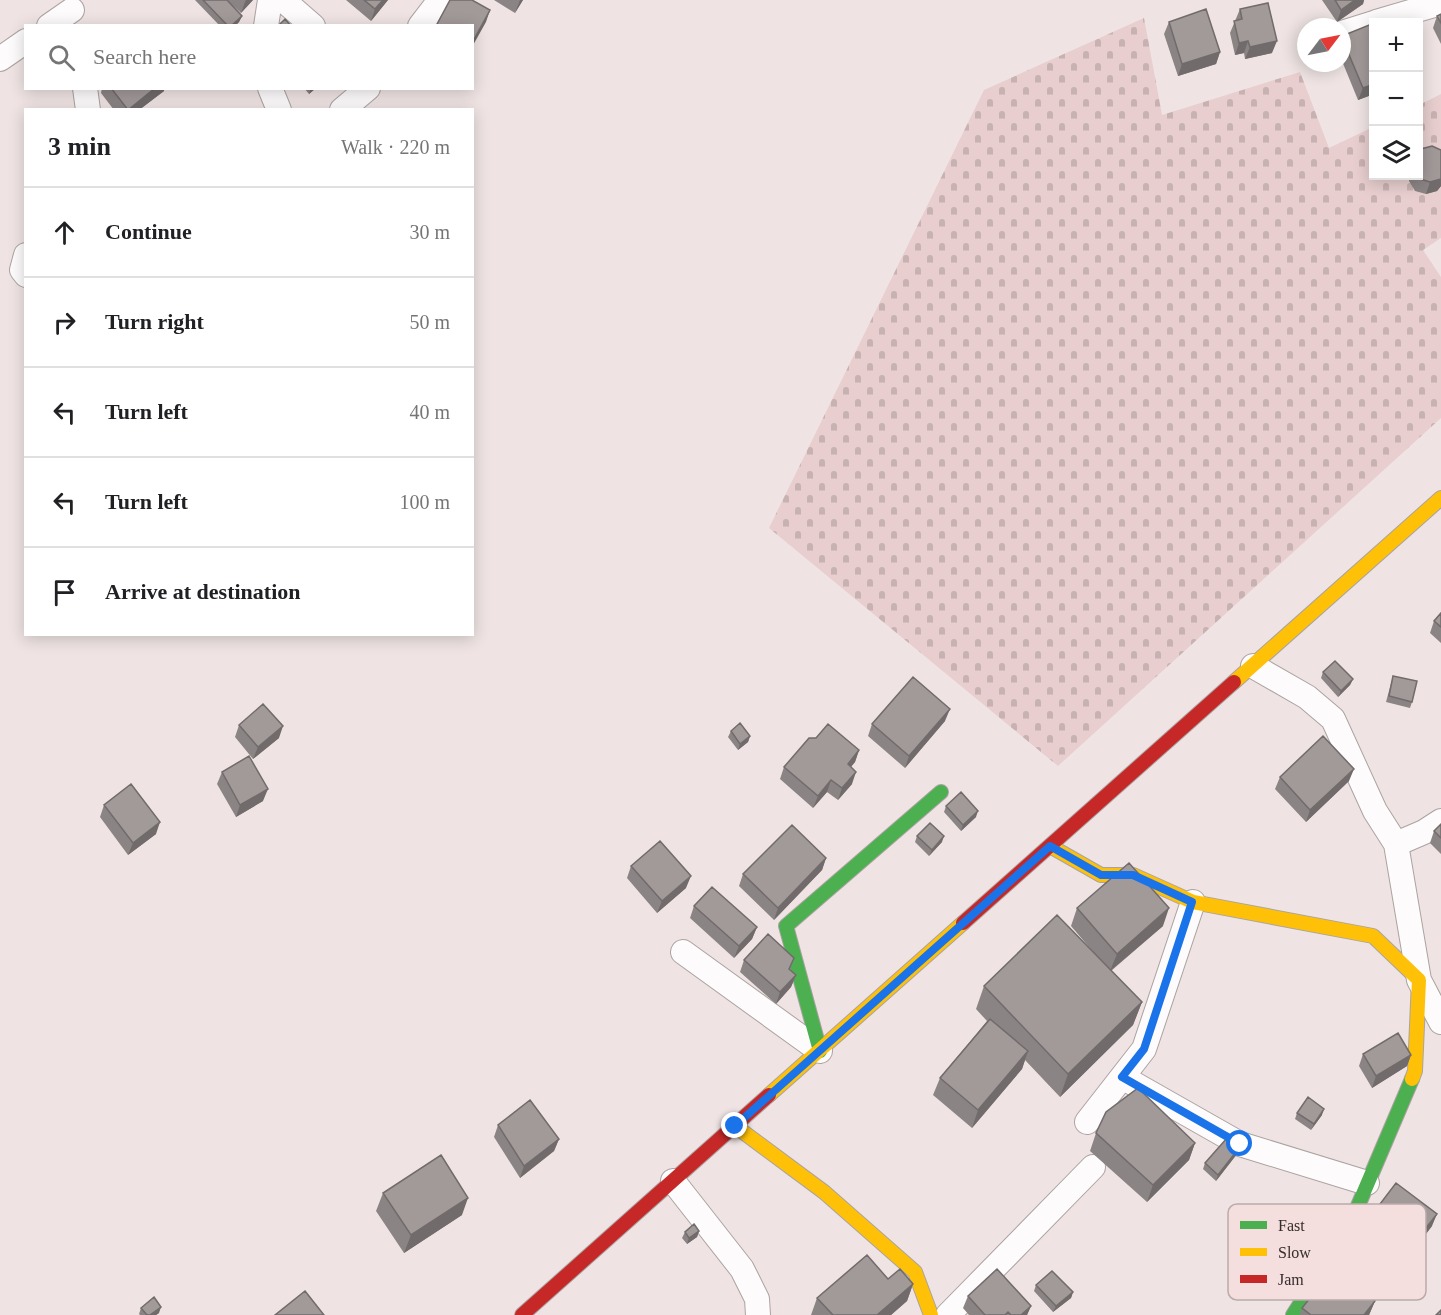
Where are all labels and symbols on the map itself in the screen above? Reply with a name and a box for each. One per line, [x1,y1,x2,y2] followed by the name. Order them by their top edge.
[1297,18,1351,72] north arrow
[721,1112,747,1138] route end
[1226,1130,1252,1156] route start
[1228,1204,1426,1300] legend
[1278,1217,1305,1234] text: Fast
[1278,1244,1311,1261] text: Slow
[1278,1271,1304,1288] text: Jam

